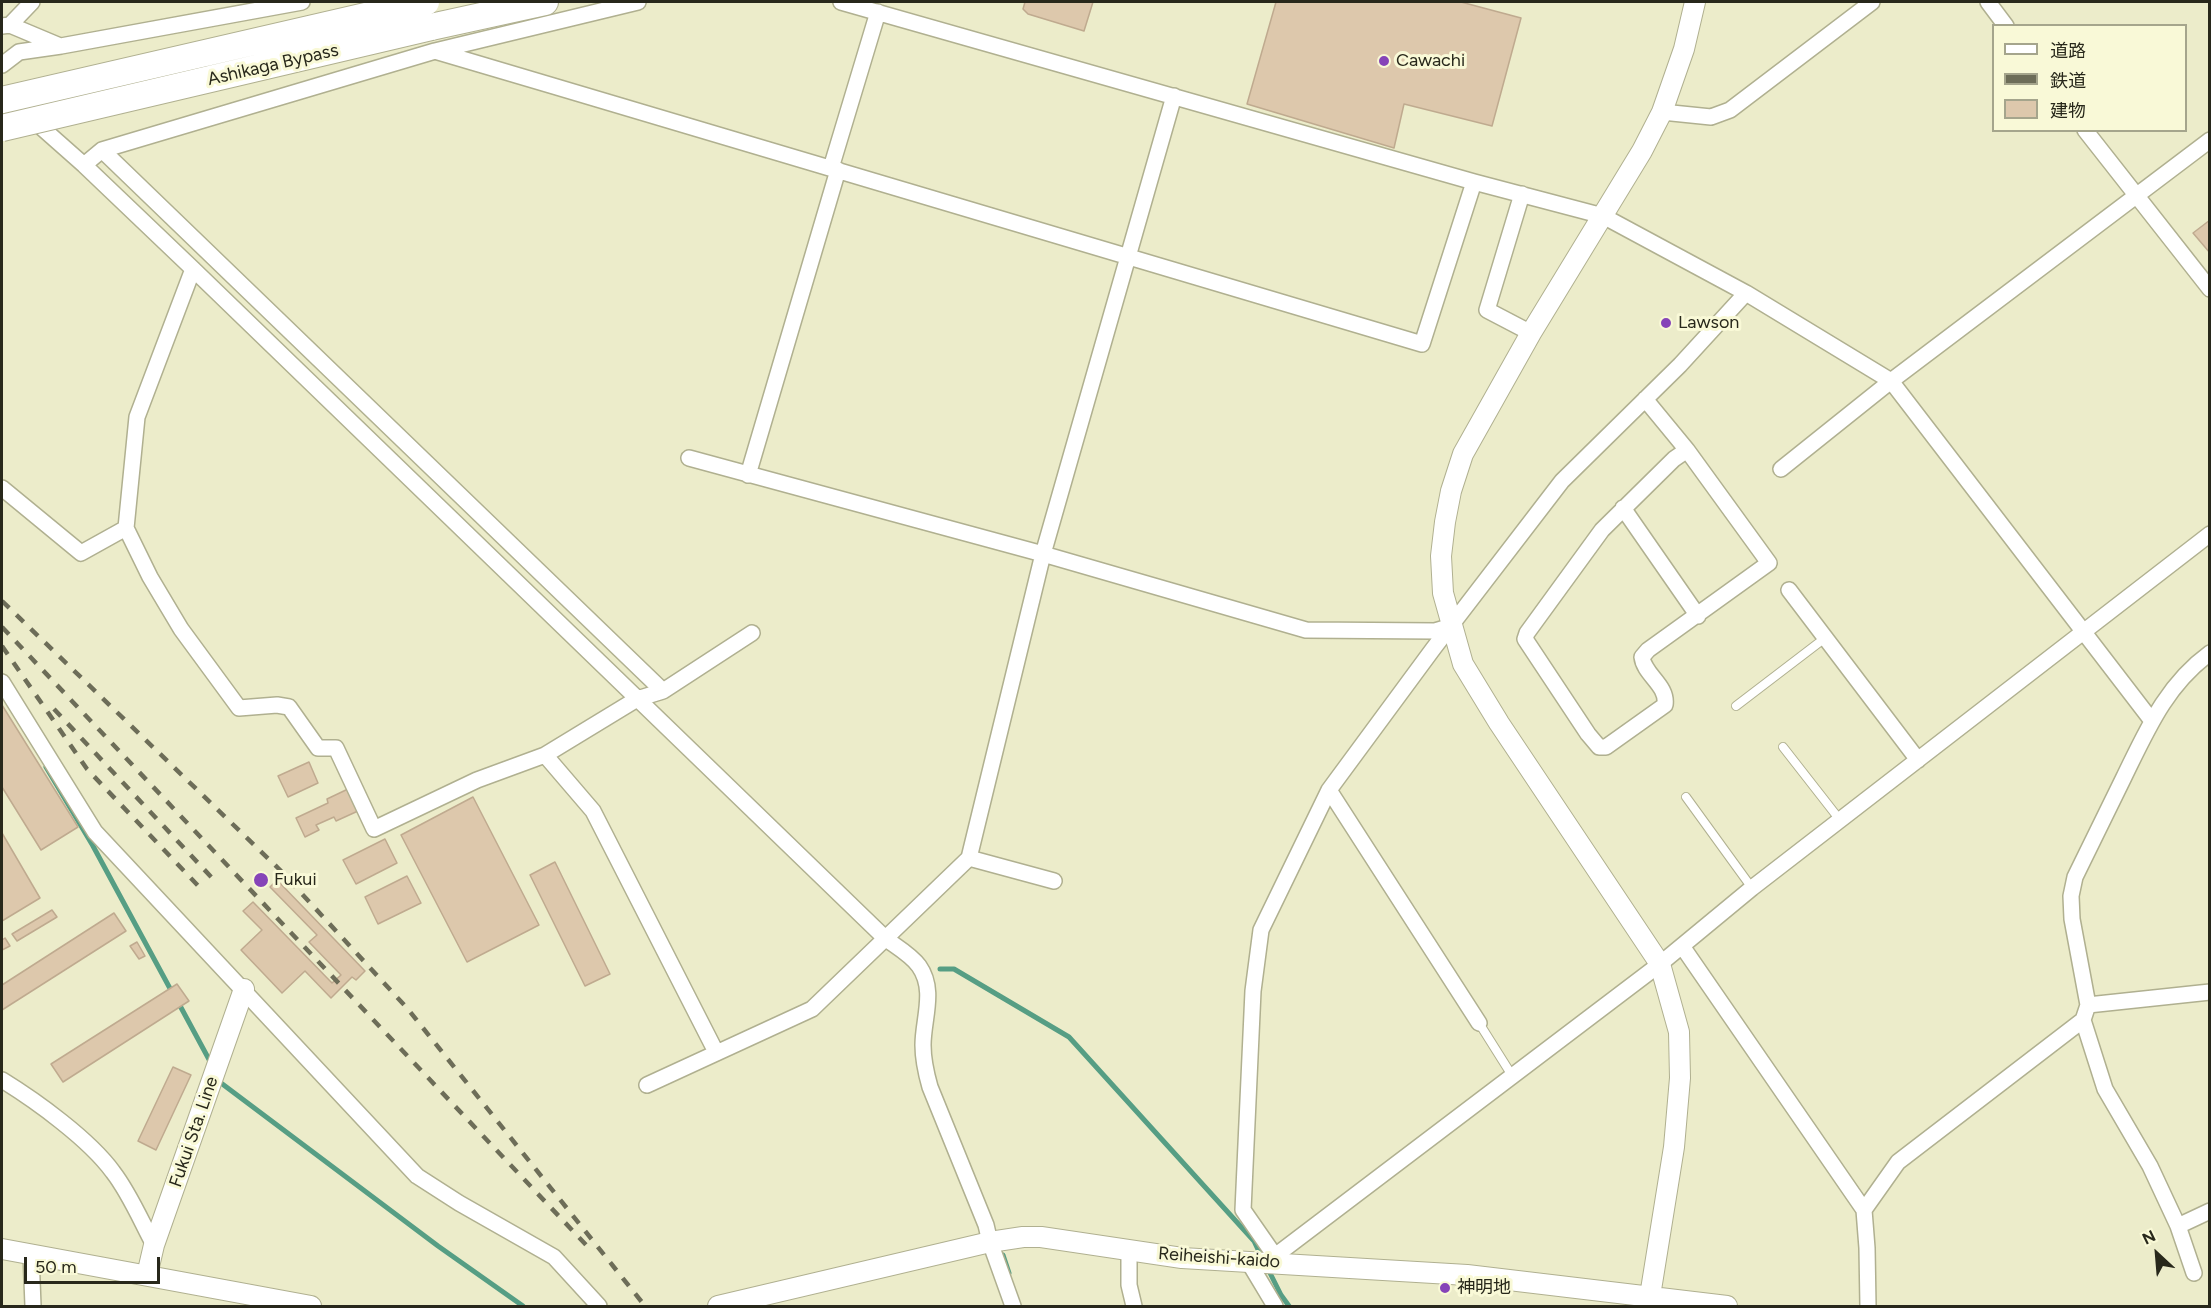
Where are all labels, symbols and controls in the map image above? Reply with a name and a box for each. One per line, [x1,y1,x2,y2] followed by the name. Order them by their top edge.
[1992,24,2187,132] legend
[205,39,341,91] street label: Ashikaga Bypass
[2050,40,2086,62] text: 道路
[1396,50,1465,72] place label: Cawachi
[1377,54,1391,68] marker: Cawachi
[2050,70,2086,92] text: 鉄道
[2050,100,2086,122] text: 建物
[1678,312,1739,334] place label: Lawson
[1659,316,1673,330] marker: Lawson
[274,869,317,891] place label: Fukui
[252,871,270,889] marker: Fukui
[165,1074,223,1190] street label: Fukui Sta. Line
[2127,1224,2187,1284] north arrow
[2139,1226,2159,1249] text: N
[1157,1243,1281,1273] street label: Reiheishi-kaido
[27,1245,164,1283] scale bar
[35,1256,77,1278] text: 50 m
[1457,1277,1511,1299] place label: 神明地
[1438,1281,1452,1295] marker: 神明地

